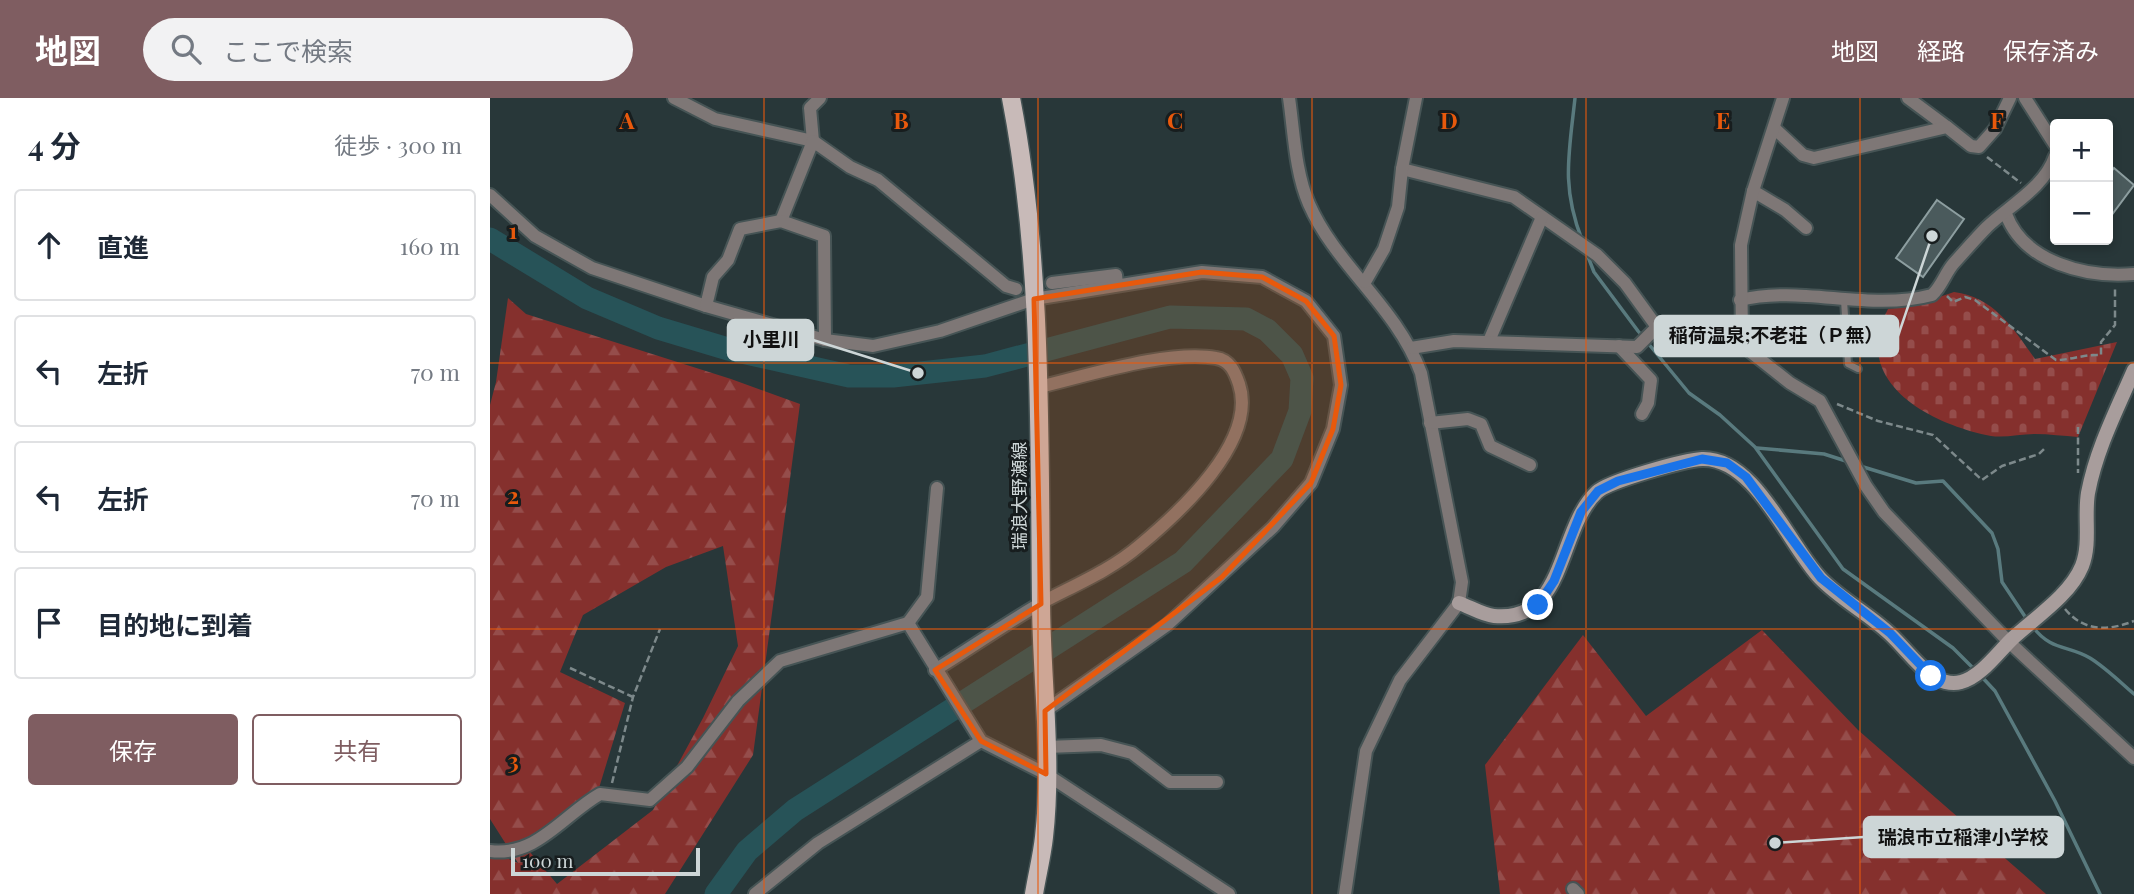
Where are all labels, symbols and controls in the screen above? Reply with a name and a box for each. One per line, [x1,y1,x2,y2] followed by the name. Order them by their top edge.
[143,18,633,81] search box
[35,27,101,71] text: 地図
[167,30,205,68] icon: search
[223,33,353,68] text: ここで検索
[1831,34,1879,66] text: 地図
[1917,34,1965,66] text: 経路
[2003,34,2099,66] text: 保存済み
[618,104,635,135] text: A
[893,104,909,135] text: B
[1167,104,1183,135] text: C
[1440,104,1458,135] text: D
[1716,104,1730,135] text: E
[1990,104,2004,135] text: F
[2050,119,2113,245] map controls
[2050,119,2113,182] button: +
[28,125,81,165] text: 4 分
[334,129,462,160] text: 徒歩 · 300 m
[2050,182,2113,245] button: −
[509,214,518,245] text: 1
[30,226,68,264] icon: ahead
[97,229,149,264] text: 直進
[400,230,460,261] text: 160 m
[1655,316,1898,356] callout: 稲荷温泉;不老荘（Ｐ無）
[728,320,813,360] callout: 小里川
[1669,321,1883,347] text: 稲荷温泉;不老荘（Ｐ無）
[742,325,800,351] text: 小里川
[30,352,68,390] icon: left
[97,355,149,390] text: 左折
[411,356,460,387] text: 70 m
[1007,442,1031,550] street label: 瑞浪大野瀬線
[30,478,68,516] icon: left
[507,479,519,510] text: 2
[97,481,149,516] text: 左折
[411,482,460,513] text: 70 m
[1522,589,1553,620] route end
[30,604,68,642] icon: arrive
[97,607,253,642] text: 目的地に到着
[1915,660,1946,691] route start
[28,714,238,785] button: 保存
[252,714,462,785] button: 共有
[507,744,519,775] text: 3
[1864,817,2063,857] callout: 瑞浪市立稲津小学校
[1877,823,2049,849] text: 瑞浪市立稲津小学校
[511,845,700,877] scale bar
[522,847,573,873] text: 100 m

